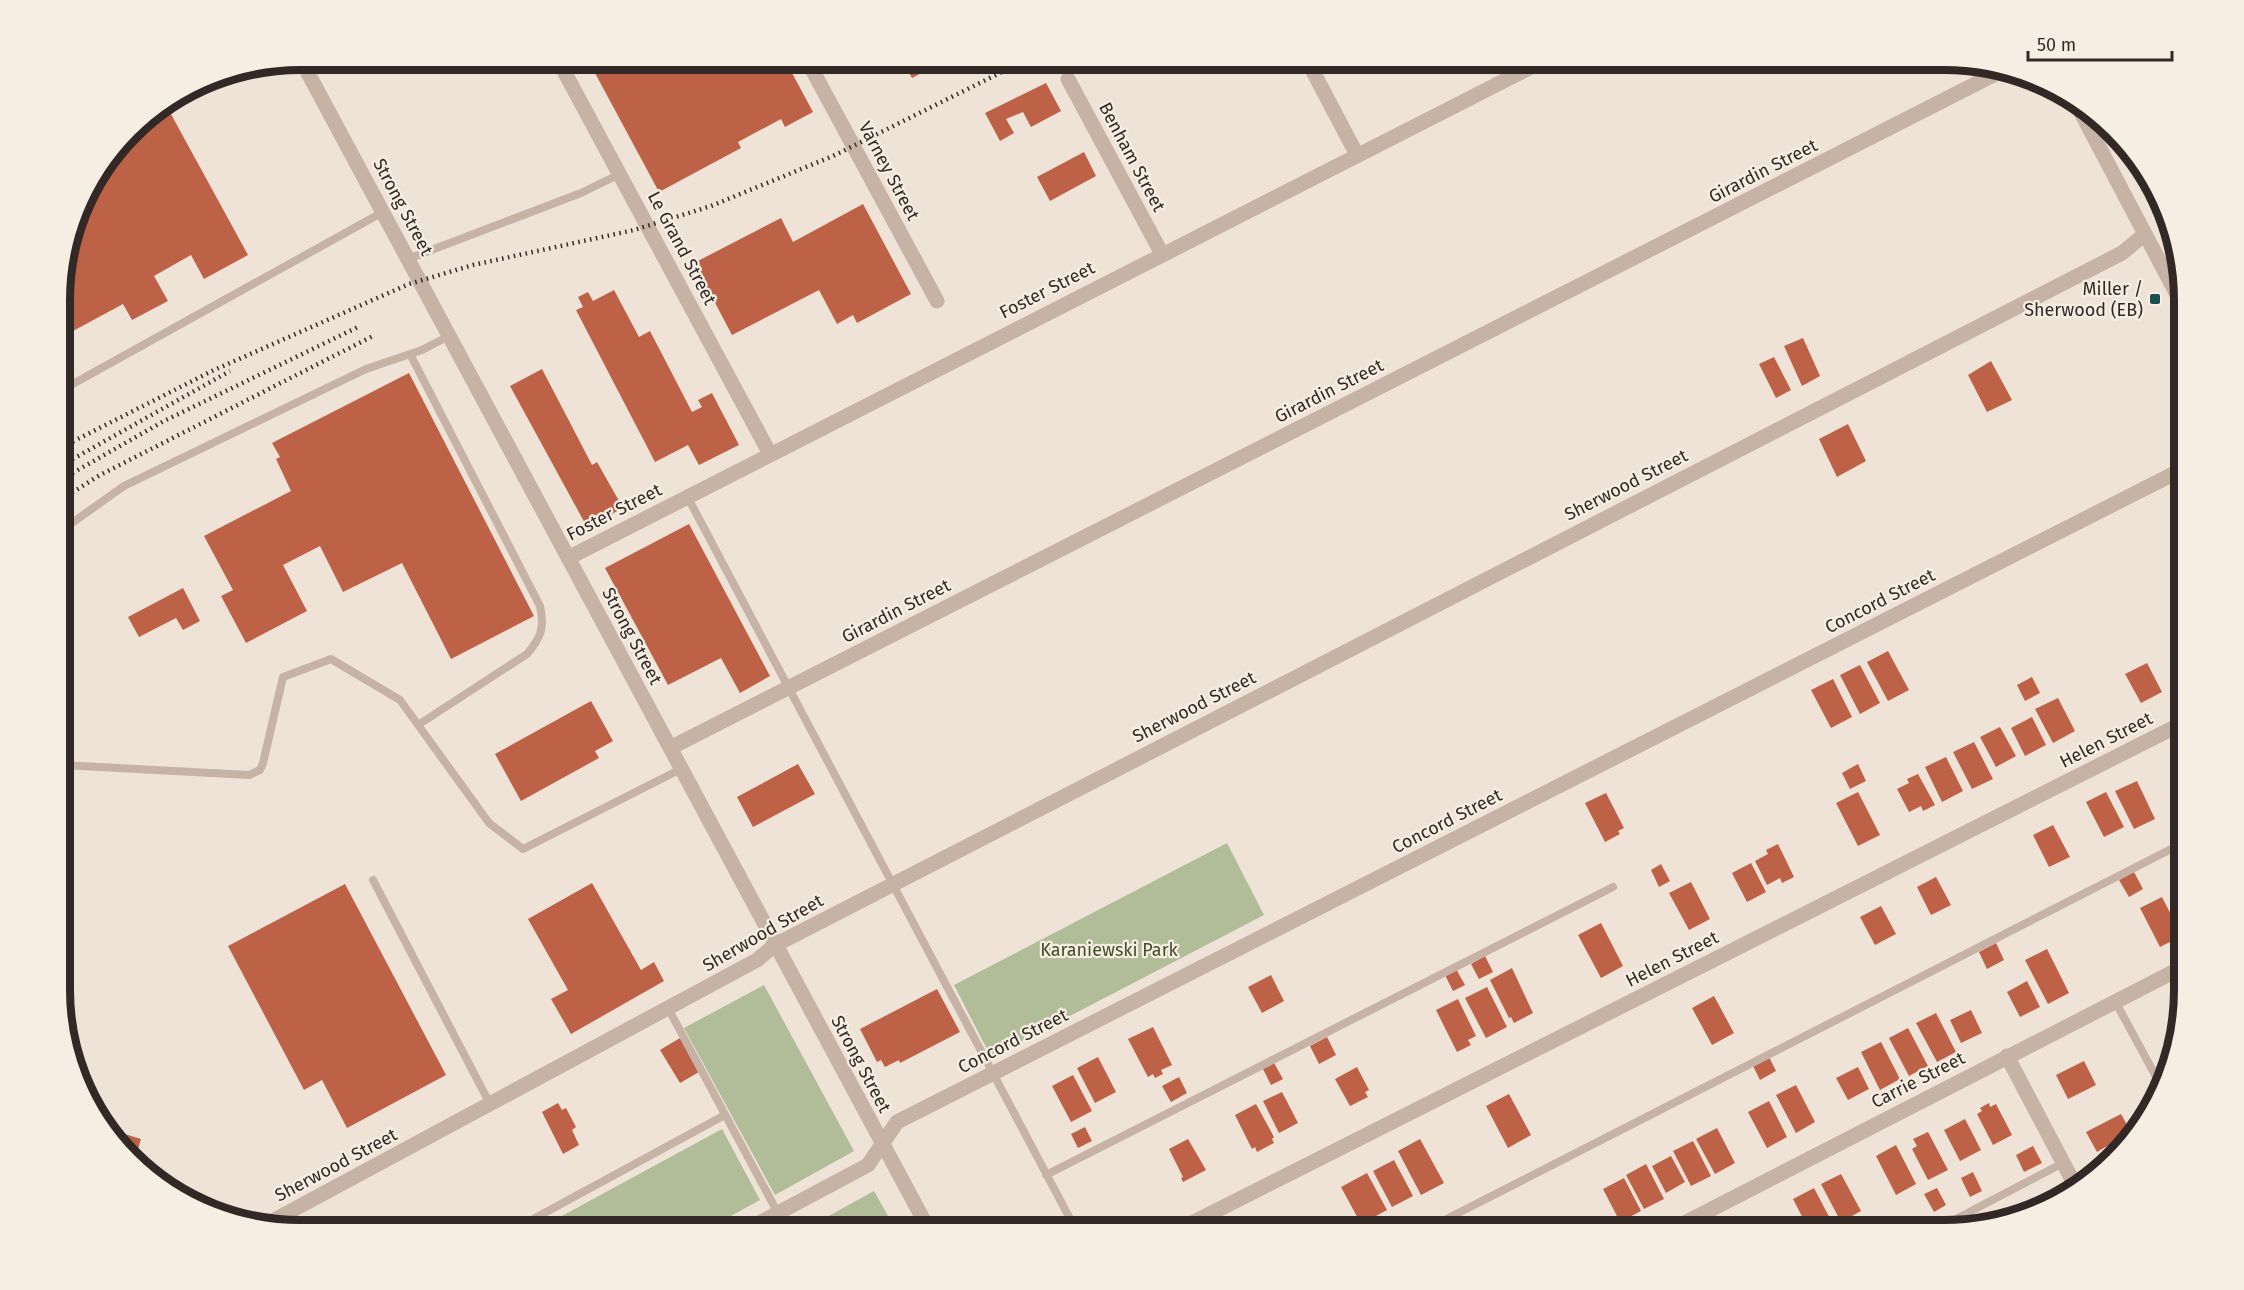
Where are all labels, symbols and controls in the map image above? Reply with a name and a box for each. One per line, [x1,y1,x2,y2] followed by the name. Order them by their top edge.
[2028,24,2172,62] scale bar
[2037,34,2076,56] text: 50 m
[1094,99,1170,216] street label: Benham Street
[854,118,924,225] street label: Varney Street
[1705,134,1821,208] street label: Girardin Street
[368,155,438,260] street label: Strong Street
[643,187,721,309] street label: Le Grand Street
[996,256,1099,323] street label: Foster Street
[2024,278,2143,321] place label: Miller / Sherwood (EB)
[2148,292,2162,306] marker: Miller / Sherwood (EB)
[1271,354,1387,428] street label: Girardin Street
[1561,444,1692,526] street label: Sherwood Street
[563,478,666,545] street label: Foster Street
[1821,564,1939,638] street label: Concord Street
[838,574,954,648] street label: Girardin Street
[597,584,667,689] street label: Strong Street
[1129,666,1260,748] street label: Sherwood Street
[2056,707,2157,773] street label: Helen Street
[1388,784,1506,858] street label: Concord Street
[699,889,828,976] street label: Sherwood Street
[1622,926,1723,992] street label: Helen Street
[1040,939,1179,961] park label: Karaniewski Park
[954,1004,1072,1078] street label: Concord Street
[826,1012,896,1117] street label: Strong Street
[1868,1047,1969,1113] street label: Carrie Street
[271,1123,401,1207] street label: Sherwood Street

